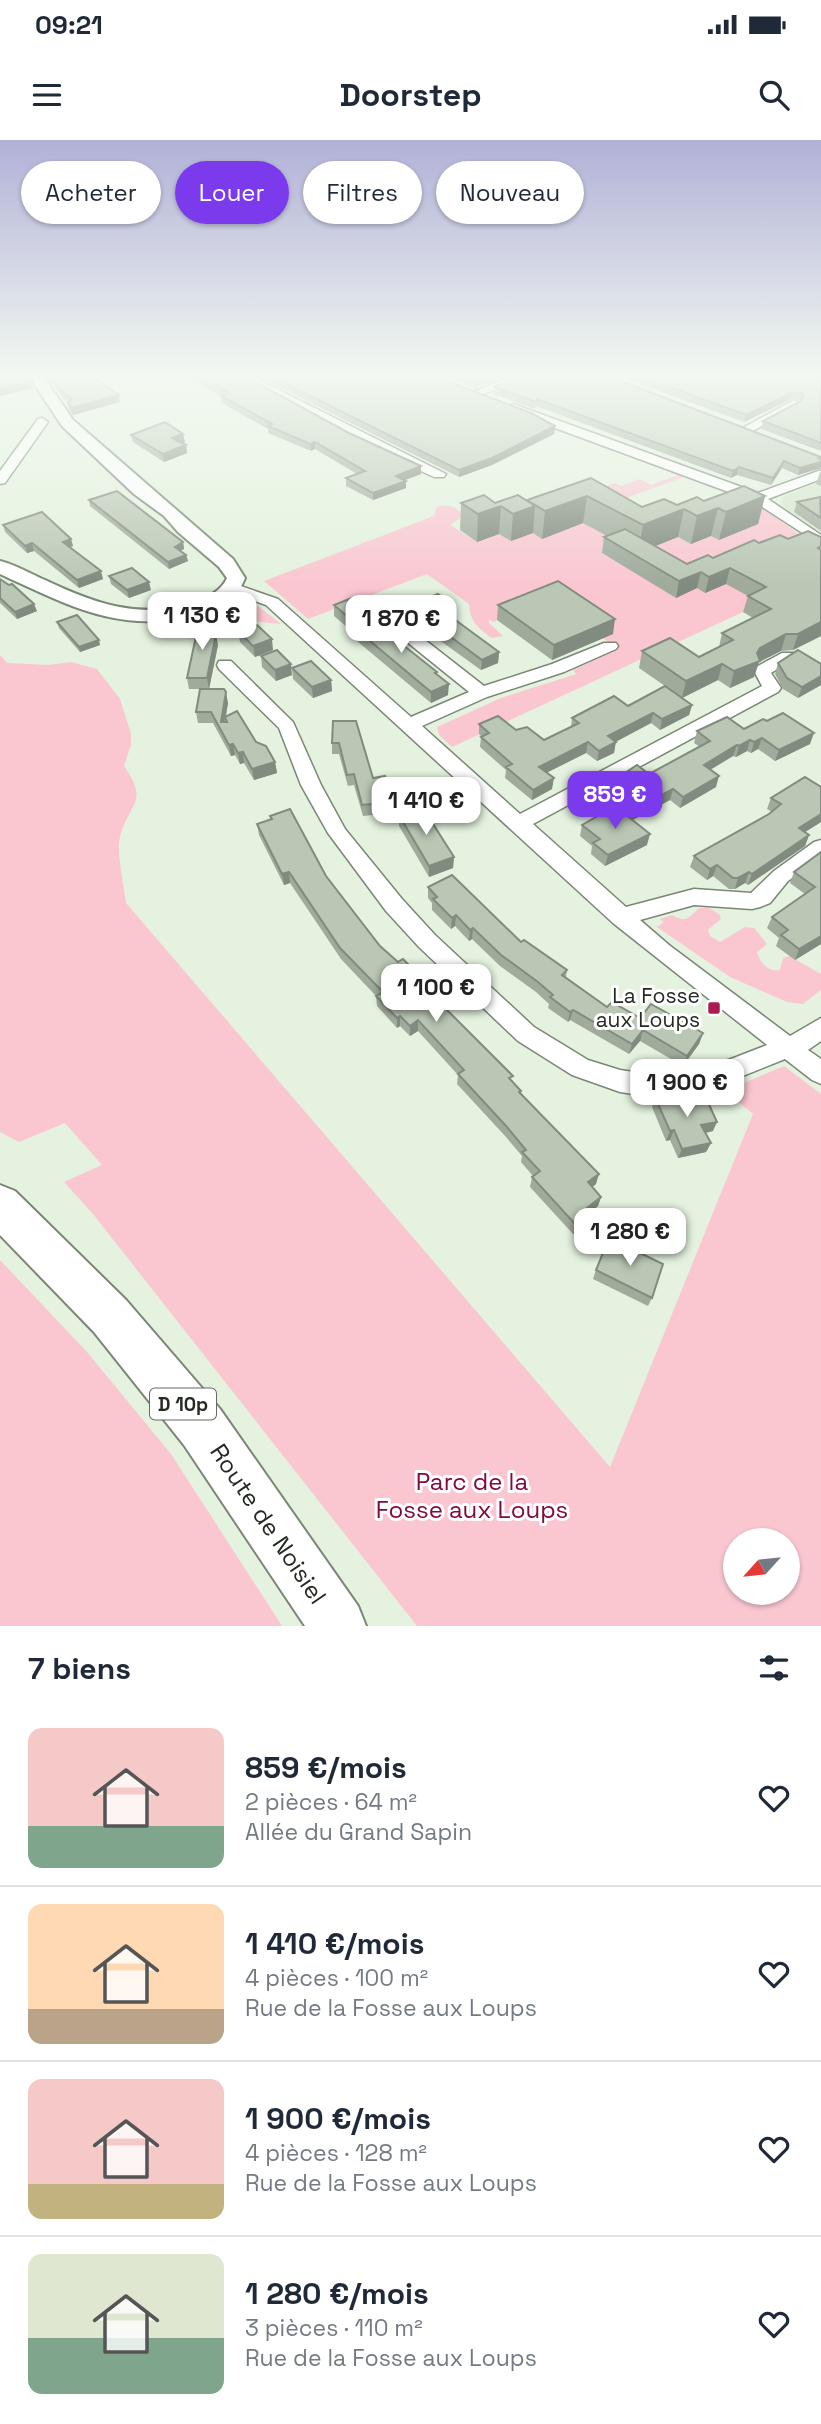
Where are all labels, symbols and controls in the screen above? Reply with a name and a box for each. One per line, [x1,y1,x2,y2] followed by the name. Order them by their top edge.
[35,8,103,42] text: 09:21
[339,75,482,115] text: Doorstep
[28,76,66,114] icon: menu
[755,76,793,114] icon: search
[21,161,161,224] chip: Acheter
[175,161,289,224] chip: Louer
[303,161,422,224] chip: Filtres
[436,161,584,224] chip: Nouveau
[137,592,267,652] pin: 1 130 €
[336,596,466,655] pin: 1 870 €
[164,600,240,630] text: 1 130 €
[362,603,440,633] text: 1 870 €
[566,772,664,831] pin: 859 €
[361,778,491,837] pin: 1 410 €
[583,779,647,809] text: 859 €
[388,785,464,815] text: 1 410 €
[371,964,501,1024] pin: 1 100 €
[397,972,475,1002] text: 1 100 €
[596,982,700,1033] place label: La Fosse aux Loups
[706,1000,722,1016] marker: La Fosse aux Loups
[622,1060,752,1119] pin: 1 900 €
[646,1067,728,1097] text: 1 900 €
[565,1208,695,1268] pin: 1 280 €
[590,1216,670,1246] text: 1 280 €
[150,1388,216,1420] road number: D 10p
[203,1438,333,1610] street label: Route de Noisiel
[376,1466,568,1525] park label: Parc de la Fosse aux Loups
[723,1528,800,1605] north arrow
[723,1528,800,1605] map controls
[28,1649,131,1688] text: 7 biens
[755,1649,793,1687] icon: filters
[245,1748,407,1787] text: 859 €/mois
[84,1756,168,1840] icon: home
[755,1779,793,1817] icon: heart
[245,1787,417,1817] text: 2 pièces · 64 m²
[245,1817,472,1847] text: Allée du Grand Sapin
[245,1924,424,1963] text: 1 410 €/mois
[84,1932,168,2016] icon: home
[755,1955,793,1993] icon: heart
[245,1963,428,1993] text: 4 pièces · 100 m²
[245,1993,537,2023] text: Rue de la Fosse aux Loups
[245,2099,431,2138] text: 1 900 €/mois
[84,2107,168,2191] icon: home
[755,2130,793,2168] icon: heart
[245,2138,427,2168] text: 4 pièces · 128 m²
[245,2168,537,2198] text: Rue de la Fosse aux Loups
[245,2274,429,2313] text: 1 280 €/mois
[84,2282,168,2366] icon: home
[755,2305,793,2343] icon: heart
[245,2313,423,2343] text: 3 pièces · 110 m²
[245,2343,537,2373] text: Rue de la Fosse aux Loups

